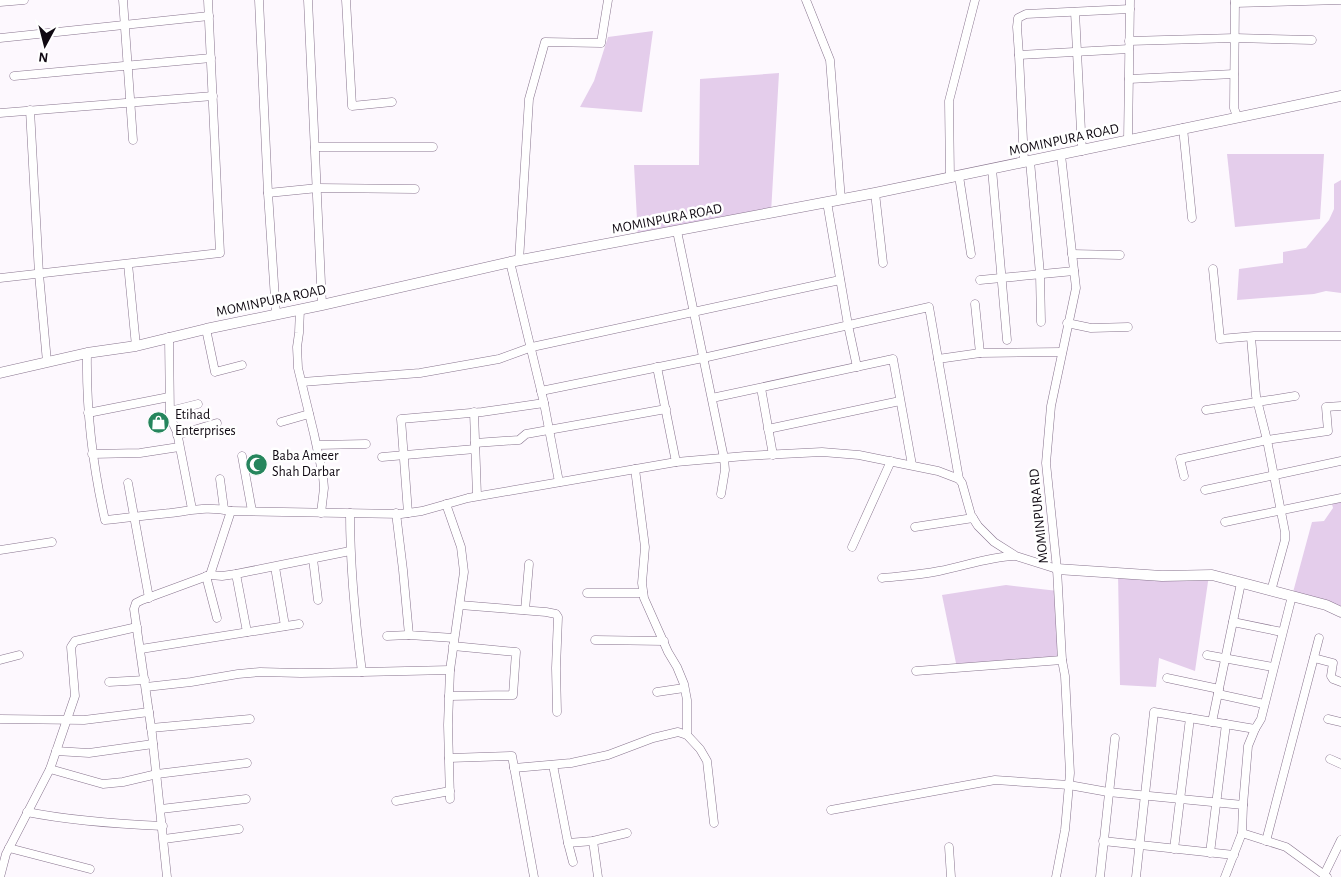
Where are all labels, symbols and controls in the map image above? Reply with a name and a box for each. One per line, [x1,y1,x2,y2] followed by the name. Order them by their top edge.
[20,20,70,70] north arrow
[38,49,49,64] text: N
[1008,122,1120,158] street label: MOMINPURA ROAD
[611,201,723,237] street label: MOMINPURA ROAD
[215,283,327,319] street label: MOMINPURA ROAD
[175,408,236,438] place label: Etihad Enterprises
[147,411,171,435] shop icon: Etihad Enterprises
[272,449,340,479] place label: Baba Ameer Shah Darbar
[244,452,268,476] mosque icon: Baba Ameer Shah Darbar
[1027,468,1051,564] street label: MOMINPURA RD

